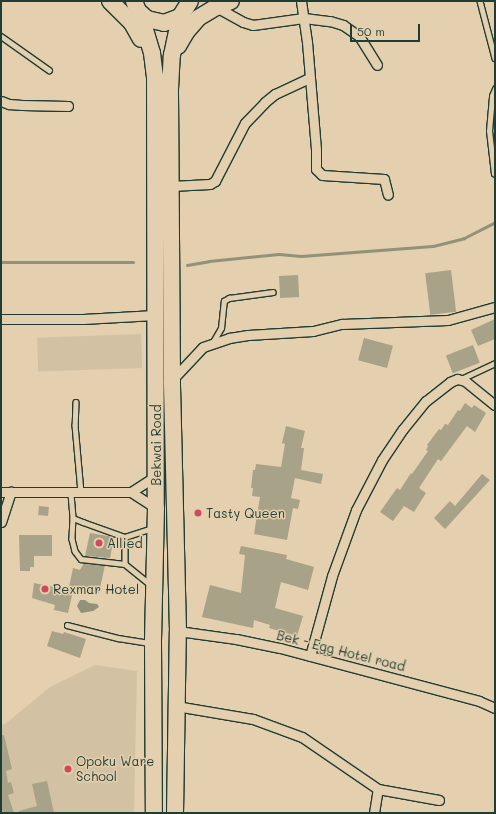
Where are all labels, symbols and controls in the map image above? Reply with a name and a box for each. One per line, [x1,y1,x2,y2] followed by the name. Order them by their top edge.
[352,16,422,42] scale bar
[357,23,385,39] text: 50 m
[148,404,164,486] street label: Bekwai Road
[206,505,285,521] place label: Tasty Queen
[193,508,203,518] marker: Tasty Queen
[107,535,143,551] place label: Allied
[94,538,104,548] marker: Allied
[53,581,139,597] place label: Rexmar Hotel
[40,584,50,594] marker: Rexmar Hotel
[275,627,407,675] street label: Bek - Egg Hotel road
[76,754,154,785] place label: Opoku Ware School
[63,764,73,774] marker: Opoku Ware School

